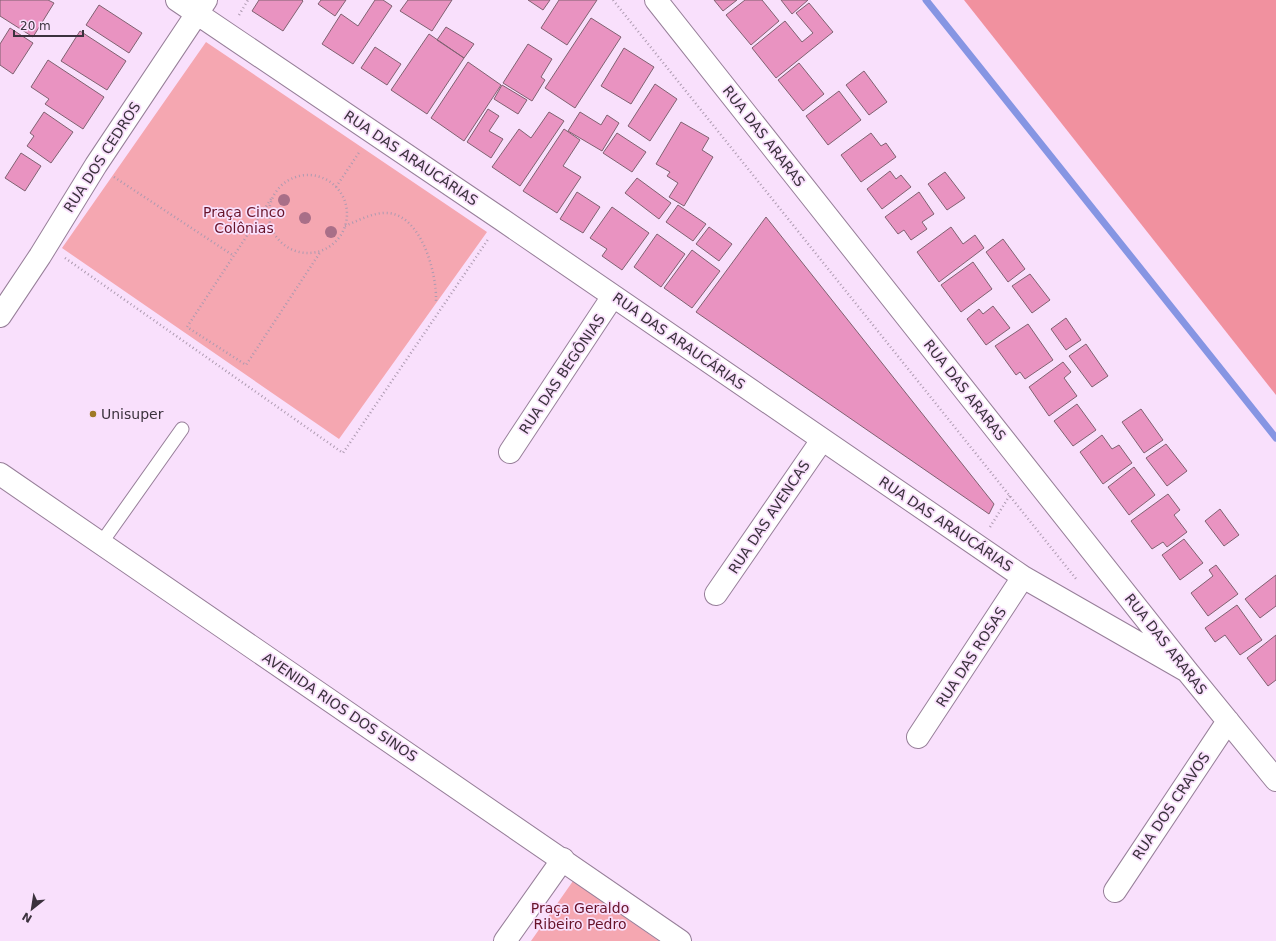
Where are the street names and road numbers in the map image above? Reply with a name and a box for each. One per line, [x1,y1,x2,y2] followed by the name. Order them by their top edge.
[720,82,808,190] street label: RUA DAS ARARAS
[60,99,144,215] street label: RUA DOS CEDROS
[341,107,481,209] street label: RUA DAS ARAUCÁRIAS
[610,289,748,393] street label: RUA DAS ARAUCÁRIAS
[515,310,608,437] street label: RUA DAS BEGÔNIAS
[921,336,1009,444] street label: RUA DAS ARARAS
[725,457,813,577] street label: RUA DAS AVENCAS
[876,473,1016,575] street label: RUA DAS ARAUCÁRIAS
[1122,590,1210,698] street label: RUA DAS ARARAS
[933,604,1009,710] street label: RUA DAS ROSAS
[260,649,420,765] street label: AVENIDA RIOS DOS SINOS
[1129,749,1213,863] street label: RUA DOS CRAVOS

